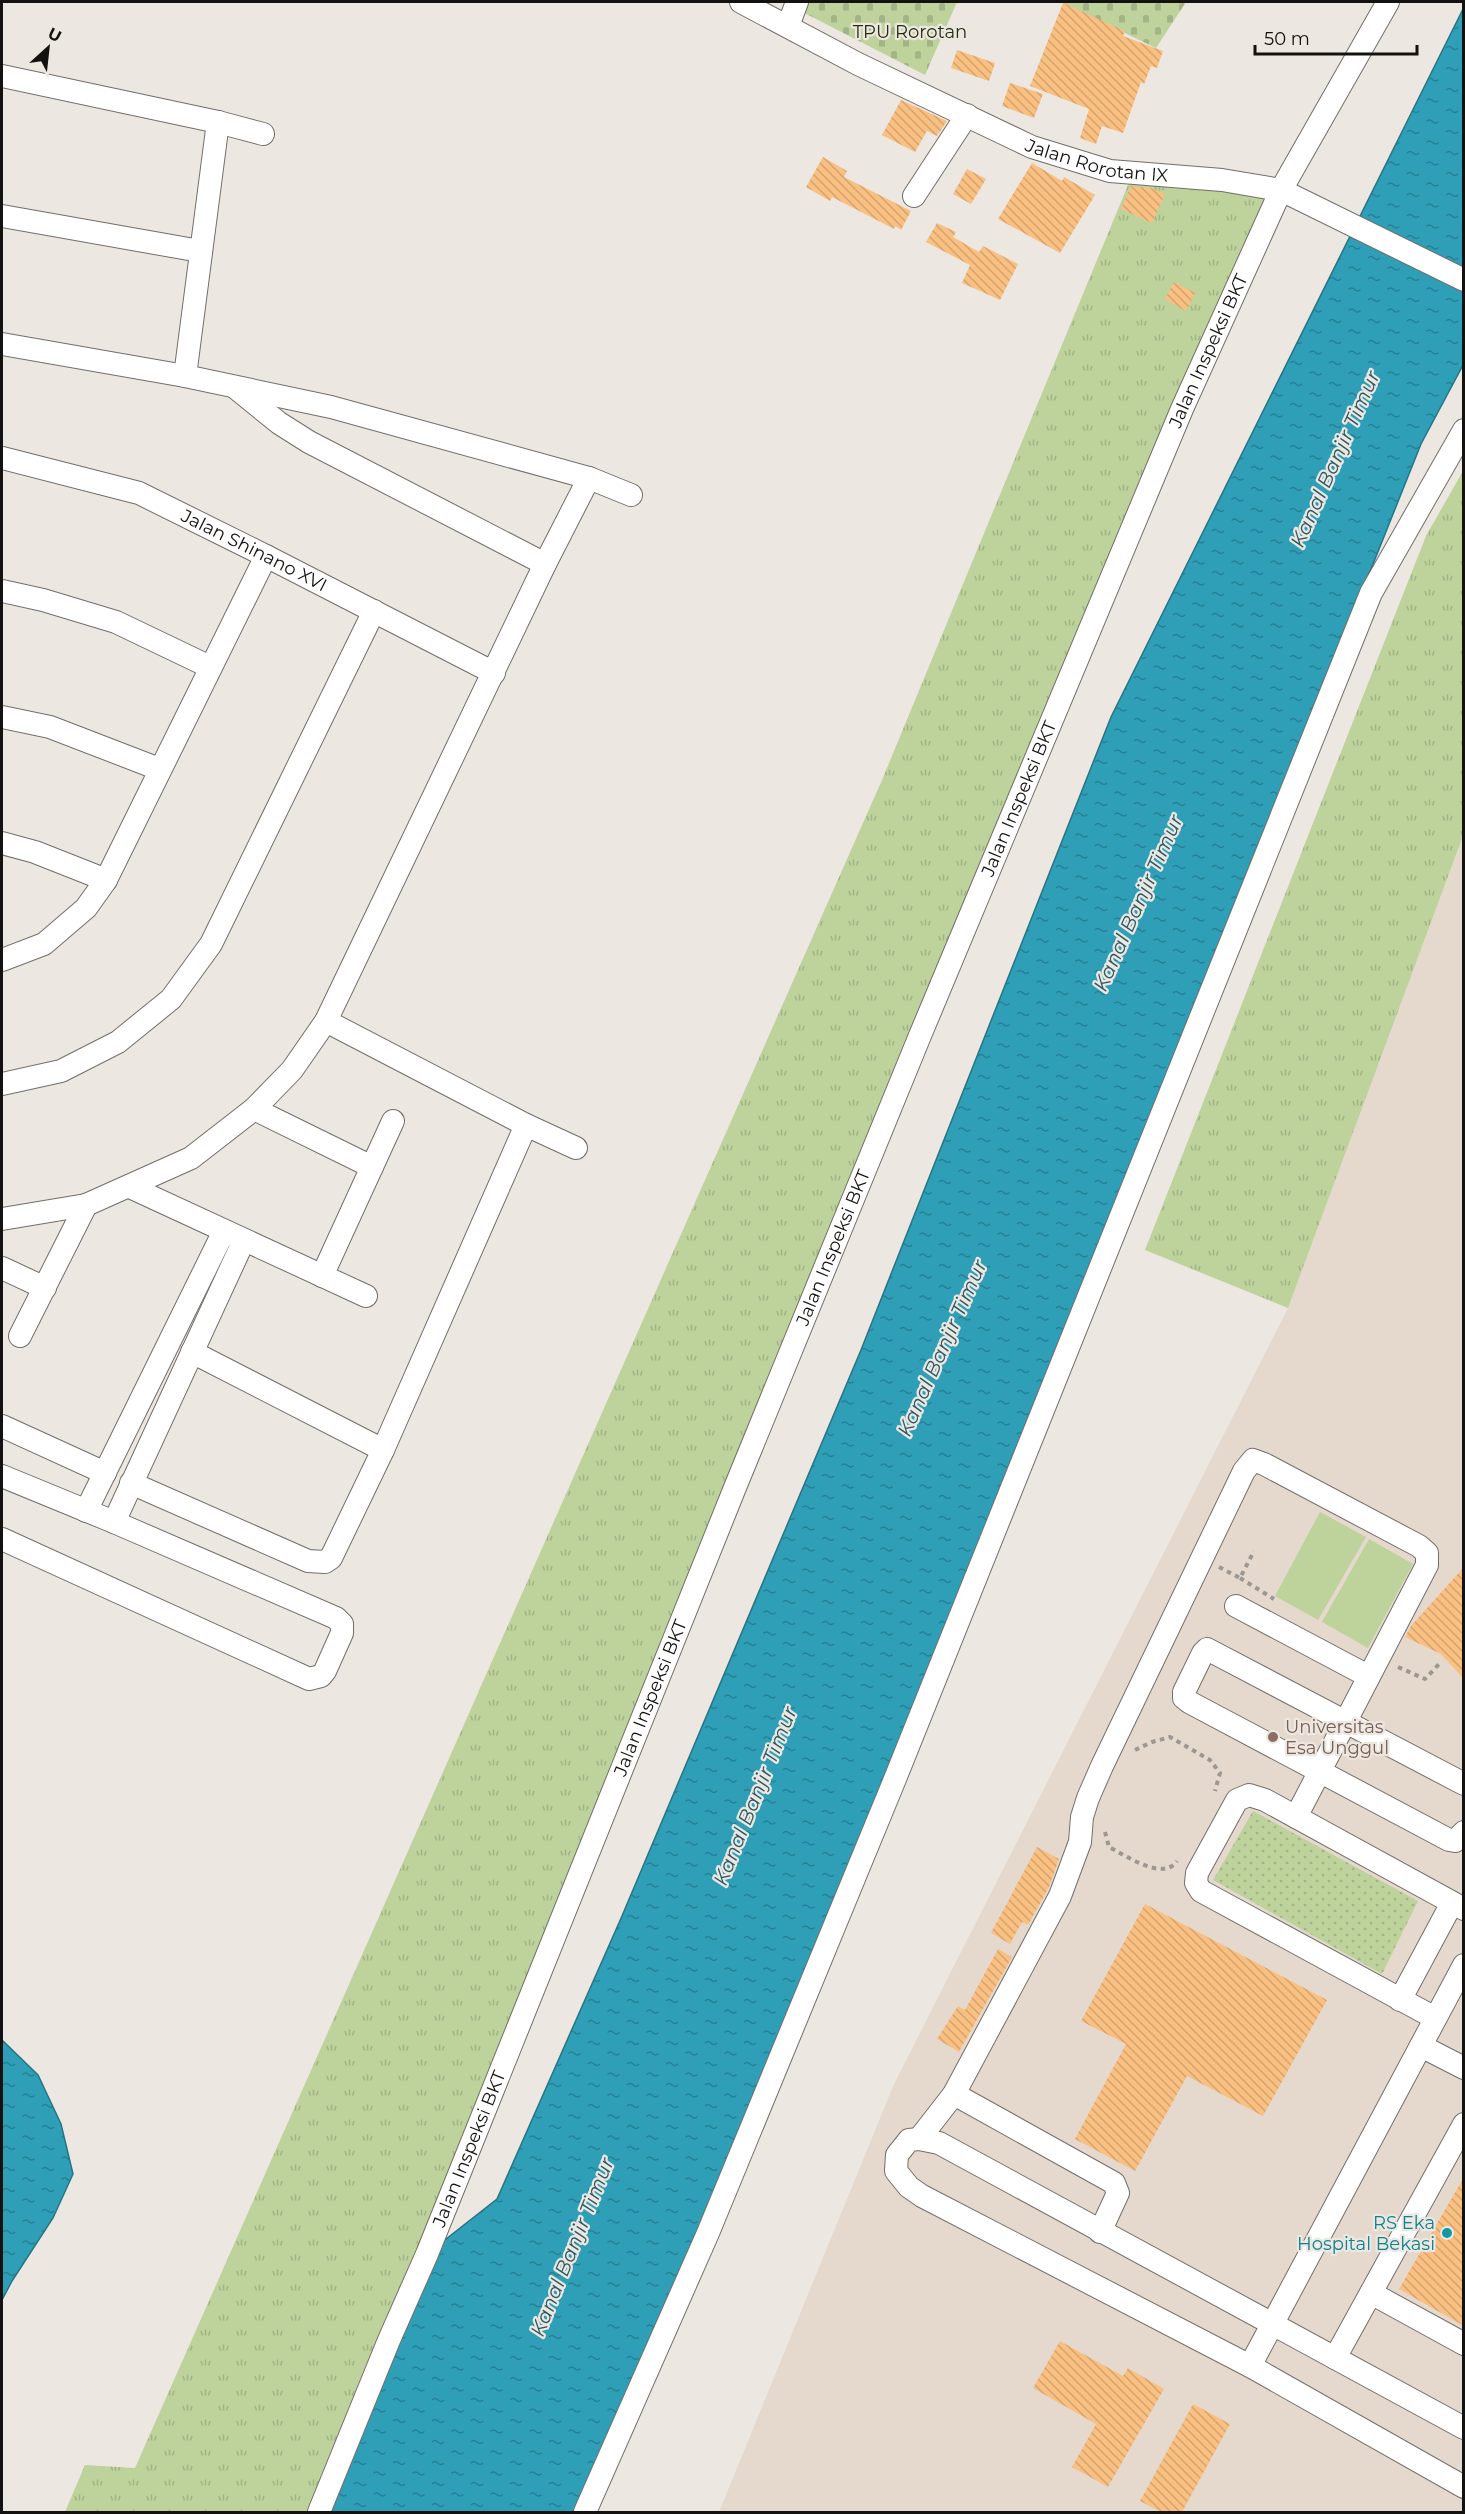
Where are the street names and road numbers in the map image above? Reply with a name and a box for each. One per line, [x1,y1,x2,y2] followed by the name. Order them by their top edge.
[1021,134,1169,187] street label: Jalan Rorotan IX
[1164,270,1253,432] street label: Jalan Inspeksi BKT
[177,504,331,596] street label: Jalan Shinano XVI
[976,717,1062,881] street label: Jalan Inspeksi BKT
[791,1166,875,1330] street label: Jalan Inspeksi BKT
[609,1616,692,1780] street label: Jalan Inspeksi BKT
[428,2067,511,2231] street label: Jalan Inspeksi BKT

